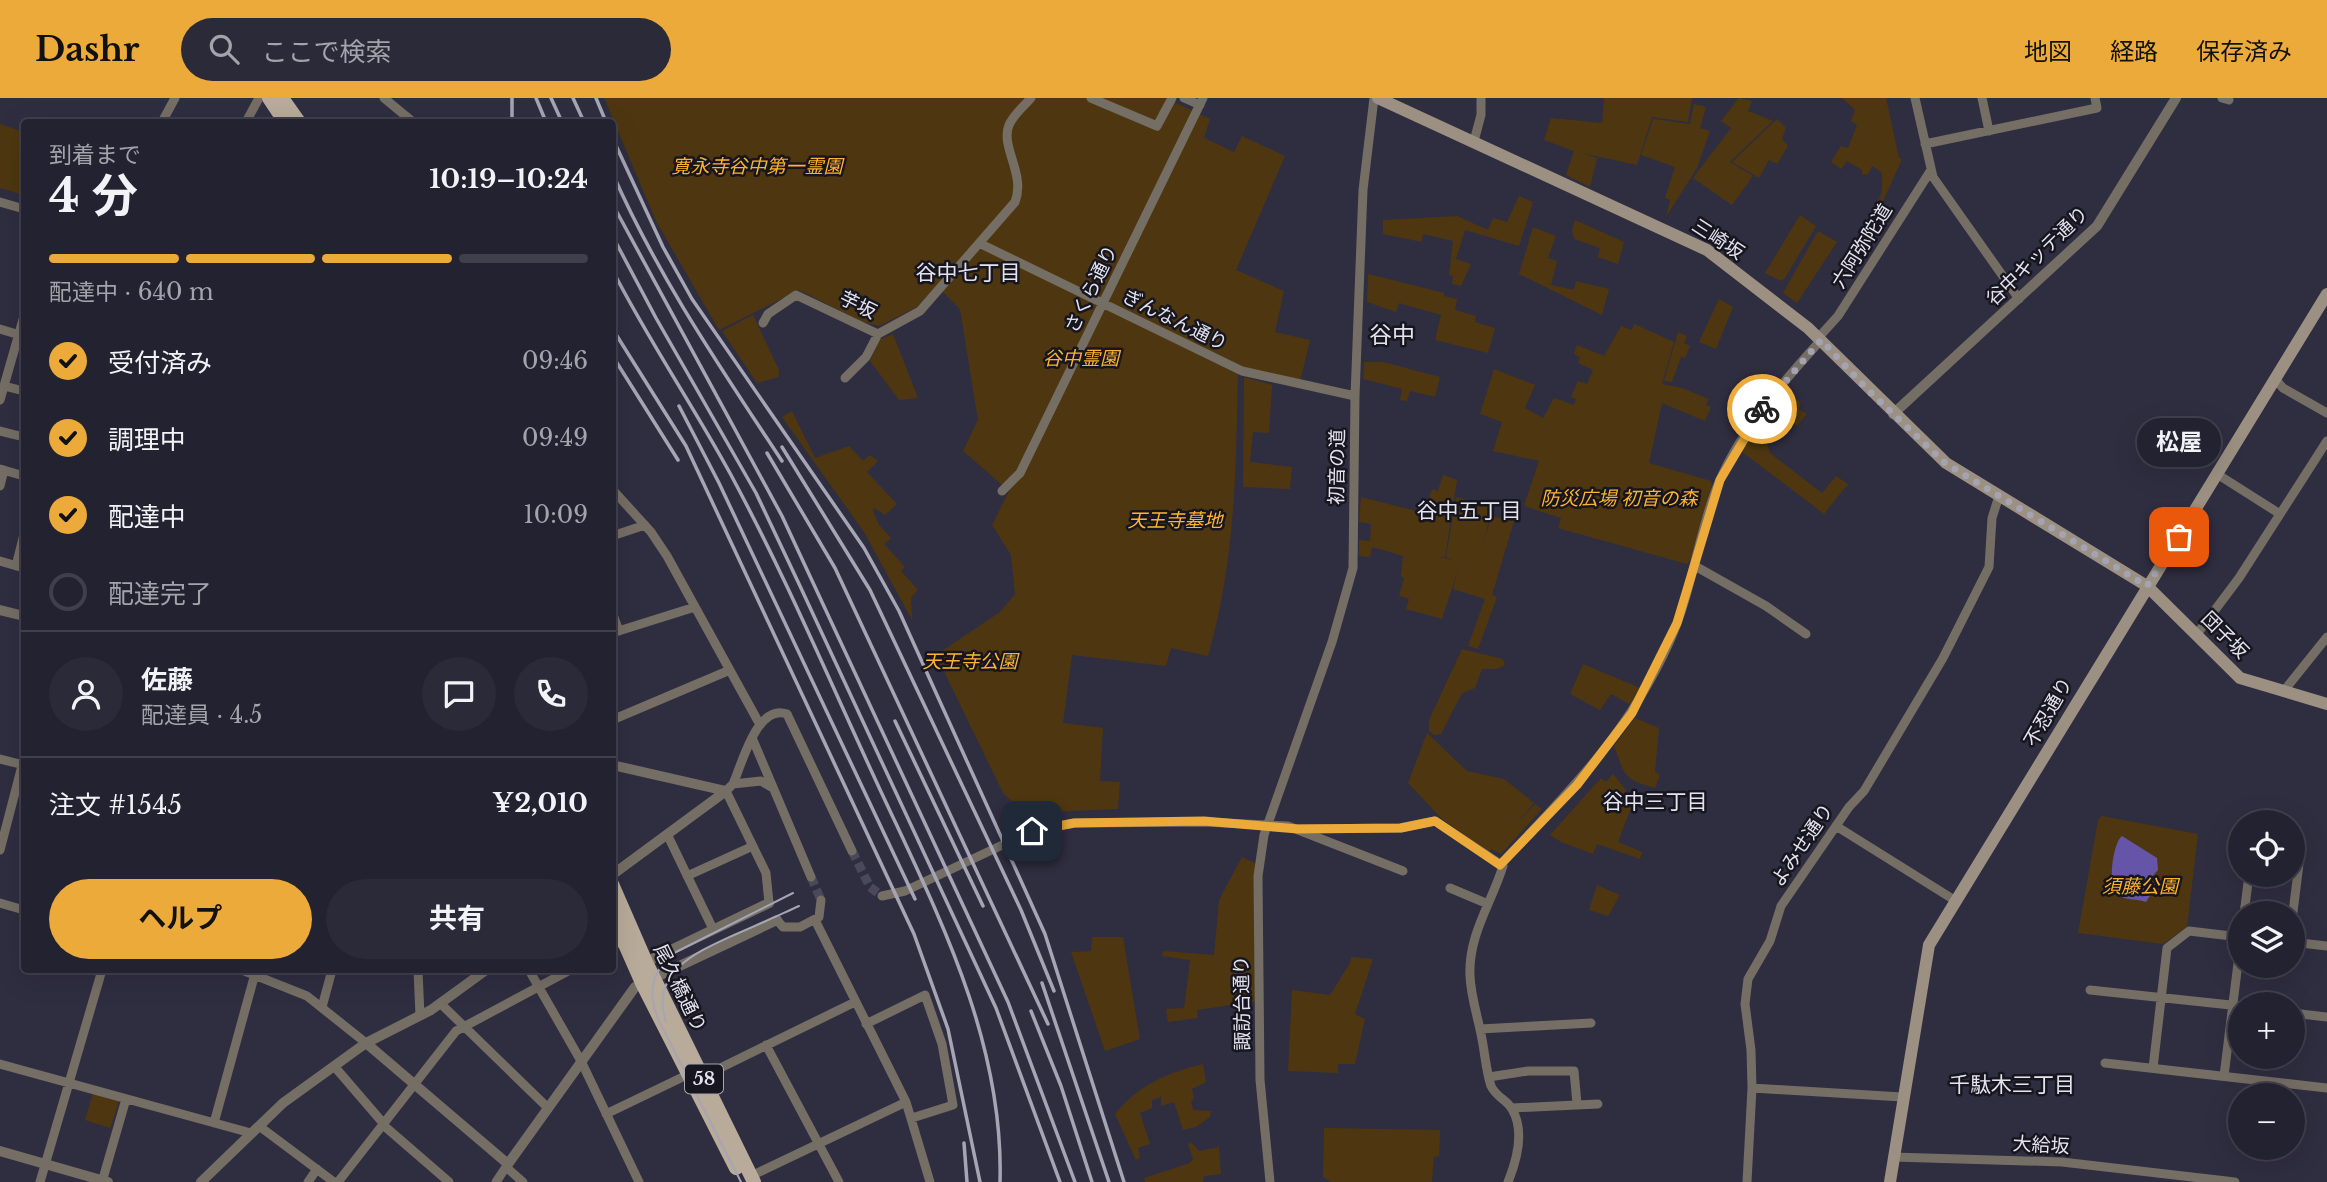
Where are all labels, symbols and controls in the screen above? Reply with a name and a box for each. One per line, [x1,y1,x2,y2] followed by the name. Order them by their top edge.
[181,18,671,81] search box
[35,29,139,70] text: Dashr
[205,30,243,68] icon: search
[261,36,391,68] text: ここで検索
[2024,37,2072,66] text: 地図
[2110,37,2158,66] text: 経路
[2196,37,2292,66] text: 保存済み
[49,141,141,169] text: 到着まで
[671,155,845,178] park label: 寛永寺谷中第一霊園
[429,163,588,195] text: 10:19–10:24
[49,167,138,224] text: 4 分
[1827,200,1897,292] street label: 六阿弥陀道
[1981,202,2093,310] street label: 谷中キッテ通り
[1688,214,1748,264] street label: 三崎坂
[1060,241,1122,337] street label: さくら通り
[916,260,1021,286] district label: 谷中七丁目
[49,278,214,306] text: 配達中 · 640 m
[1119,285,1231,355] street label: ぎんなん通り
[836,286,880,324] street label: 芋坂
[1369,321,1415,349] district label: 谷中
[49,342,87,380] icon: check
[108,347,212,379] text: 受付済み
[522,347,588,375] text: 09:46
[1043,347,1122,370] park label: 谷中霊園
[1727,374,1797,444] courier
[1743,390,1781,428] icon: bike
[2137,418,2221,467] callout: 松屋
[49,419,87,457] icon: check
[108,424,186,456] text: 調理中
[522,424,588,452] text: 09:49
[2156,428,2202,456] text: 松屋
[1325,429,1349,505] street label: 初音の道
[1540,487,1700,510] park label: 防災広場 初音の森
[49,496,87,534] icon: check
[1417,498,1522,524] district label: 谷中五丁目
[108,501,186,533] text: 配達中
[524,501,588,529] text: 10:09
[2149,507,2209,567] pin
[1127,509,1224,532] park label: 天王寺墓地
[2160,518,2198,556] icon: bag
[108,578,212,610] text: 配達完了
[2197,607,2253,663] street label: 団子坂
[922,650,1020,673] park label: 天王寺公園
[49,657,123,731] button: person
[422,657,496,731] button: chat
[514,657,588,731] button: phone
[141,664,193,696] text: 佐藤
[2019,673,2077,751] street label: 不忍通り
[141,701,262,729] text: 配達員 · 4.5
[492,787,588,819] text: ¥2,010
[49,789,182,821] text: 注文 #1545
[1603,789,1708,815] district label: 谷中三丁目
[1766,799,1838,891] street label: よみせ通り
[1002,801,1062,861] pin
[2228,810,2305,1160] map controls
[2228,810,2305,887] button: locate
[1013,812,1051,850] icon: home
[2102,875,2181,898] park label: 須藤公園
[49,879,312,959] button: ヘルプ
[326,879,588,959] button: 共有
[2228,901,2305,978] button: layers
[649,940,711,1036] street label: 尾久橋通り
[1230,955,1254,1051] street label: 諏訪台通り
[2228,992,2305,1069] button: +
[685,1064,723,1094] road number: 58
[1949,1072,2075,1098] district label: 千駄木三丁目
[2228,1083,2305,1160] button: −
[2012,1132,2070,1158] street label: 大給坂

